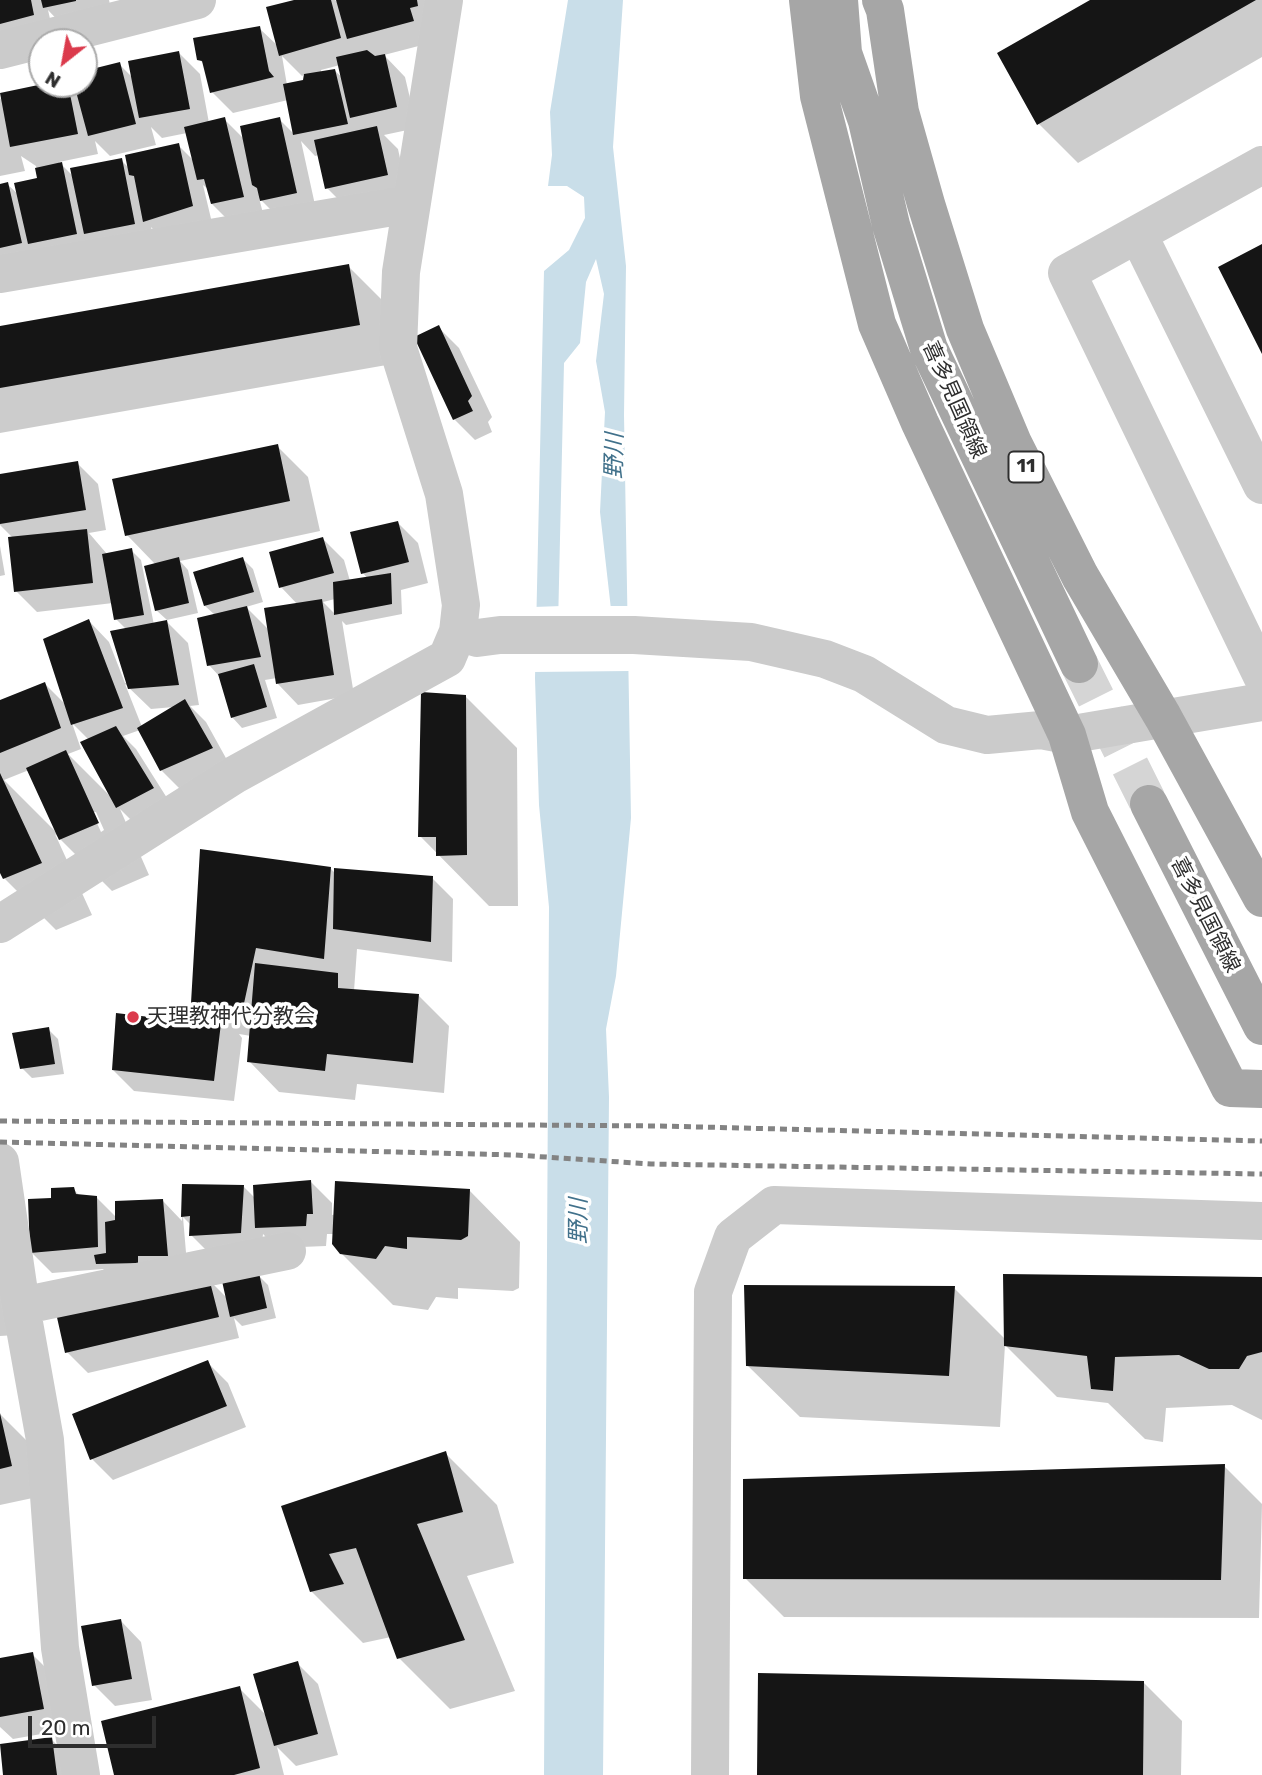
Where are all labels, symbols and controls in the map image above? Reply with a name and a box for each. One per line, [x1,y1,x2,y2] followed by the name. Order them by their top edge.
[28,28,98,98] north arrow
[41,66,65,93] text: N
[917,337,991,463] street label: 喜多見国領線
[601,433,629,479] water label: 野川
[1009,452,1044,482] road number: 11
[1165,853,1245,977] street label: 喜多見国領線
[147,1004,315,1030] place label: 天理教神代分教会
[125,1009,141,1025] marker: 天理教神代分教会
[565,1198,593,1244] water label: 野川
[32,1702,159,1746] scale bar
[41,1715,90,1740] text: 20 m

